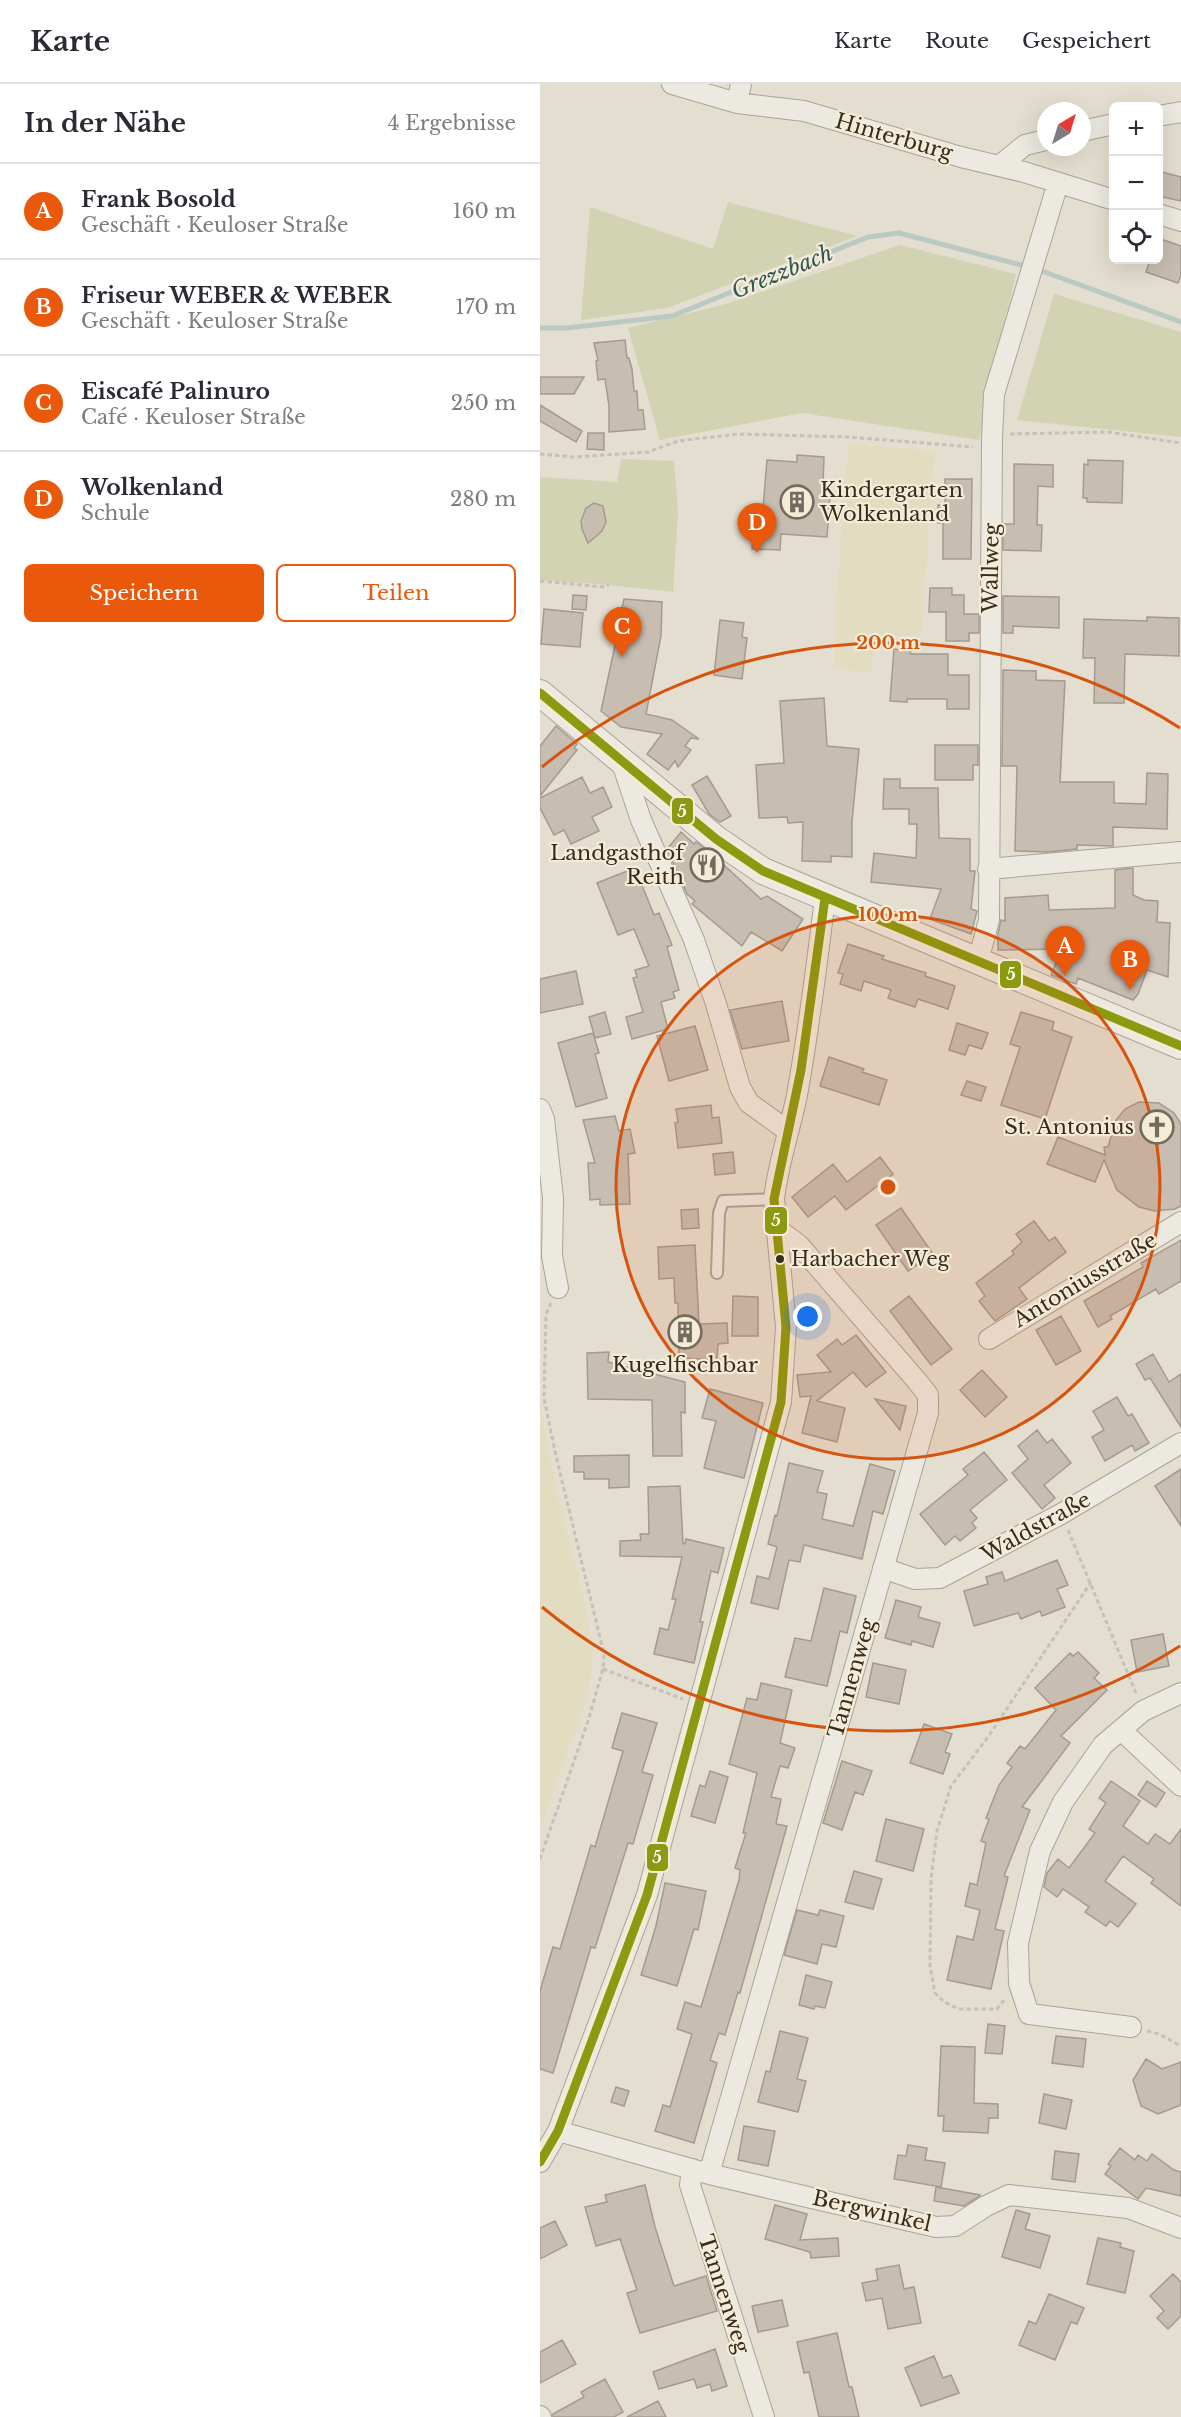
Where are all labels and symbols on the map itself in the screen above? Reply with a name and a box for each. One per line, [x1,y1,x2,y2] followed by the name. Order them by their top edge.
[1037,102,1091,156] north arrow
[832,108,956,166] street label: Hinterburg
[727,239,837,305] water label: Grezzbach
[819,477,963,527] place label: Kindergarten Wolkenland
[779,484,815,520] building icon: Kindergarten Wolkenland
[738,504,776,553] pin: D
[977,522,1005,614] street label: Wallweg
[602,608,641,657] pin: C
[856,632,920,654] text: 200 m
[671,797,694,825] line badge: 5
[677,801,687,821] text: 5
[550,840,686,890] place label: Landgasthof Reith
[689,847,725,883] restaurant icon: Landgasthof Reith
[858,904,918,926] text: 100 m
[1046,926,1084,976] pin: A
[1110,940,1150,990] pin: B
[999,960,1022,989] line badge: 5
[1006,964,1016,984] text: 5
[1139,1109,1175,1145] church icon: St. Antonius
[1004,1114,1134,1140] place label: St. Antonius
[878,1177,898,1197] centre of rings
[764,1206,788,1235] line badge: 5
[771,1210,781,1230] text: 5
[1008,1227,1162,1334] street label: Antoniusstraße
[791,1247,951,1271] place label: Harbacher Weg
[774,1253,786,1265] marker: Harbacher Weg
[793,1302,822,1331] your location
[667,1314,703,1350] building icon: Kugelfischbar
[612,1352,758,1378] place label: Kugelfischbar
[976,1486,1095,1568] street label: Waldstraße
[822,1615,882,1741] street label: Tannenweg
[646,1843,669,1872] line badge: 5
[652,1847,662,1867] text: 5
[810,2185,934,2237] street label: Bergwinkel
[693,2231,756,2357] street label: Tannenweg

